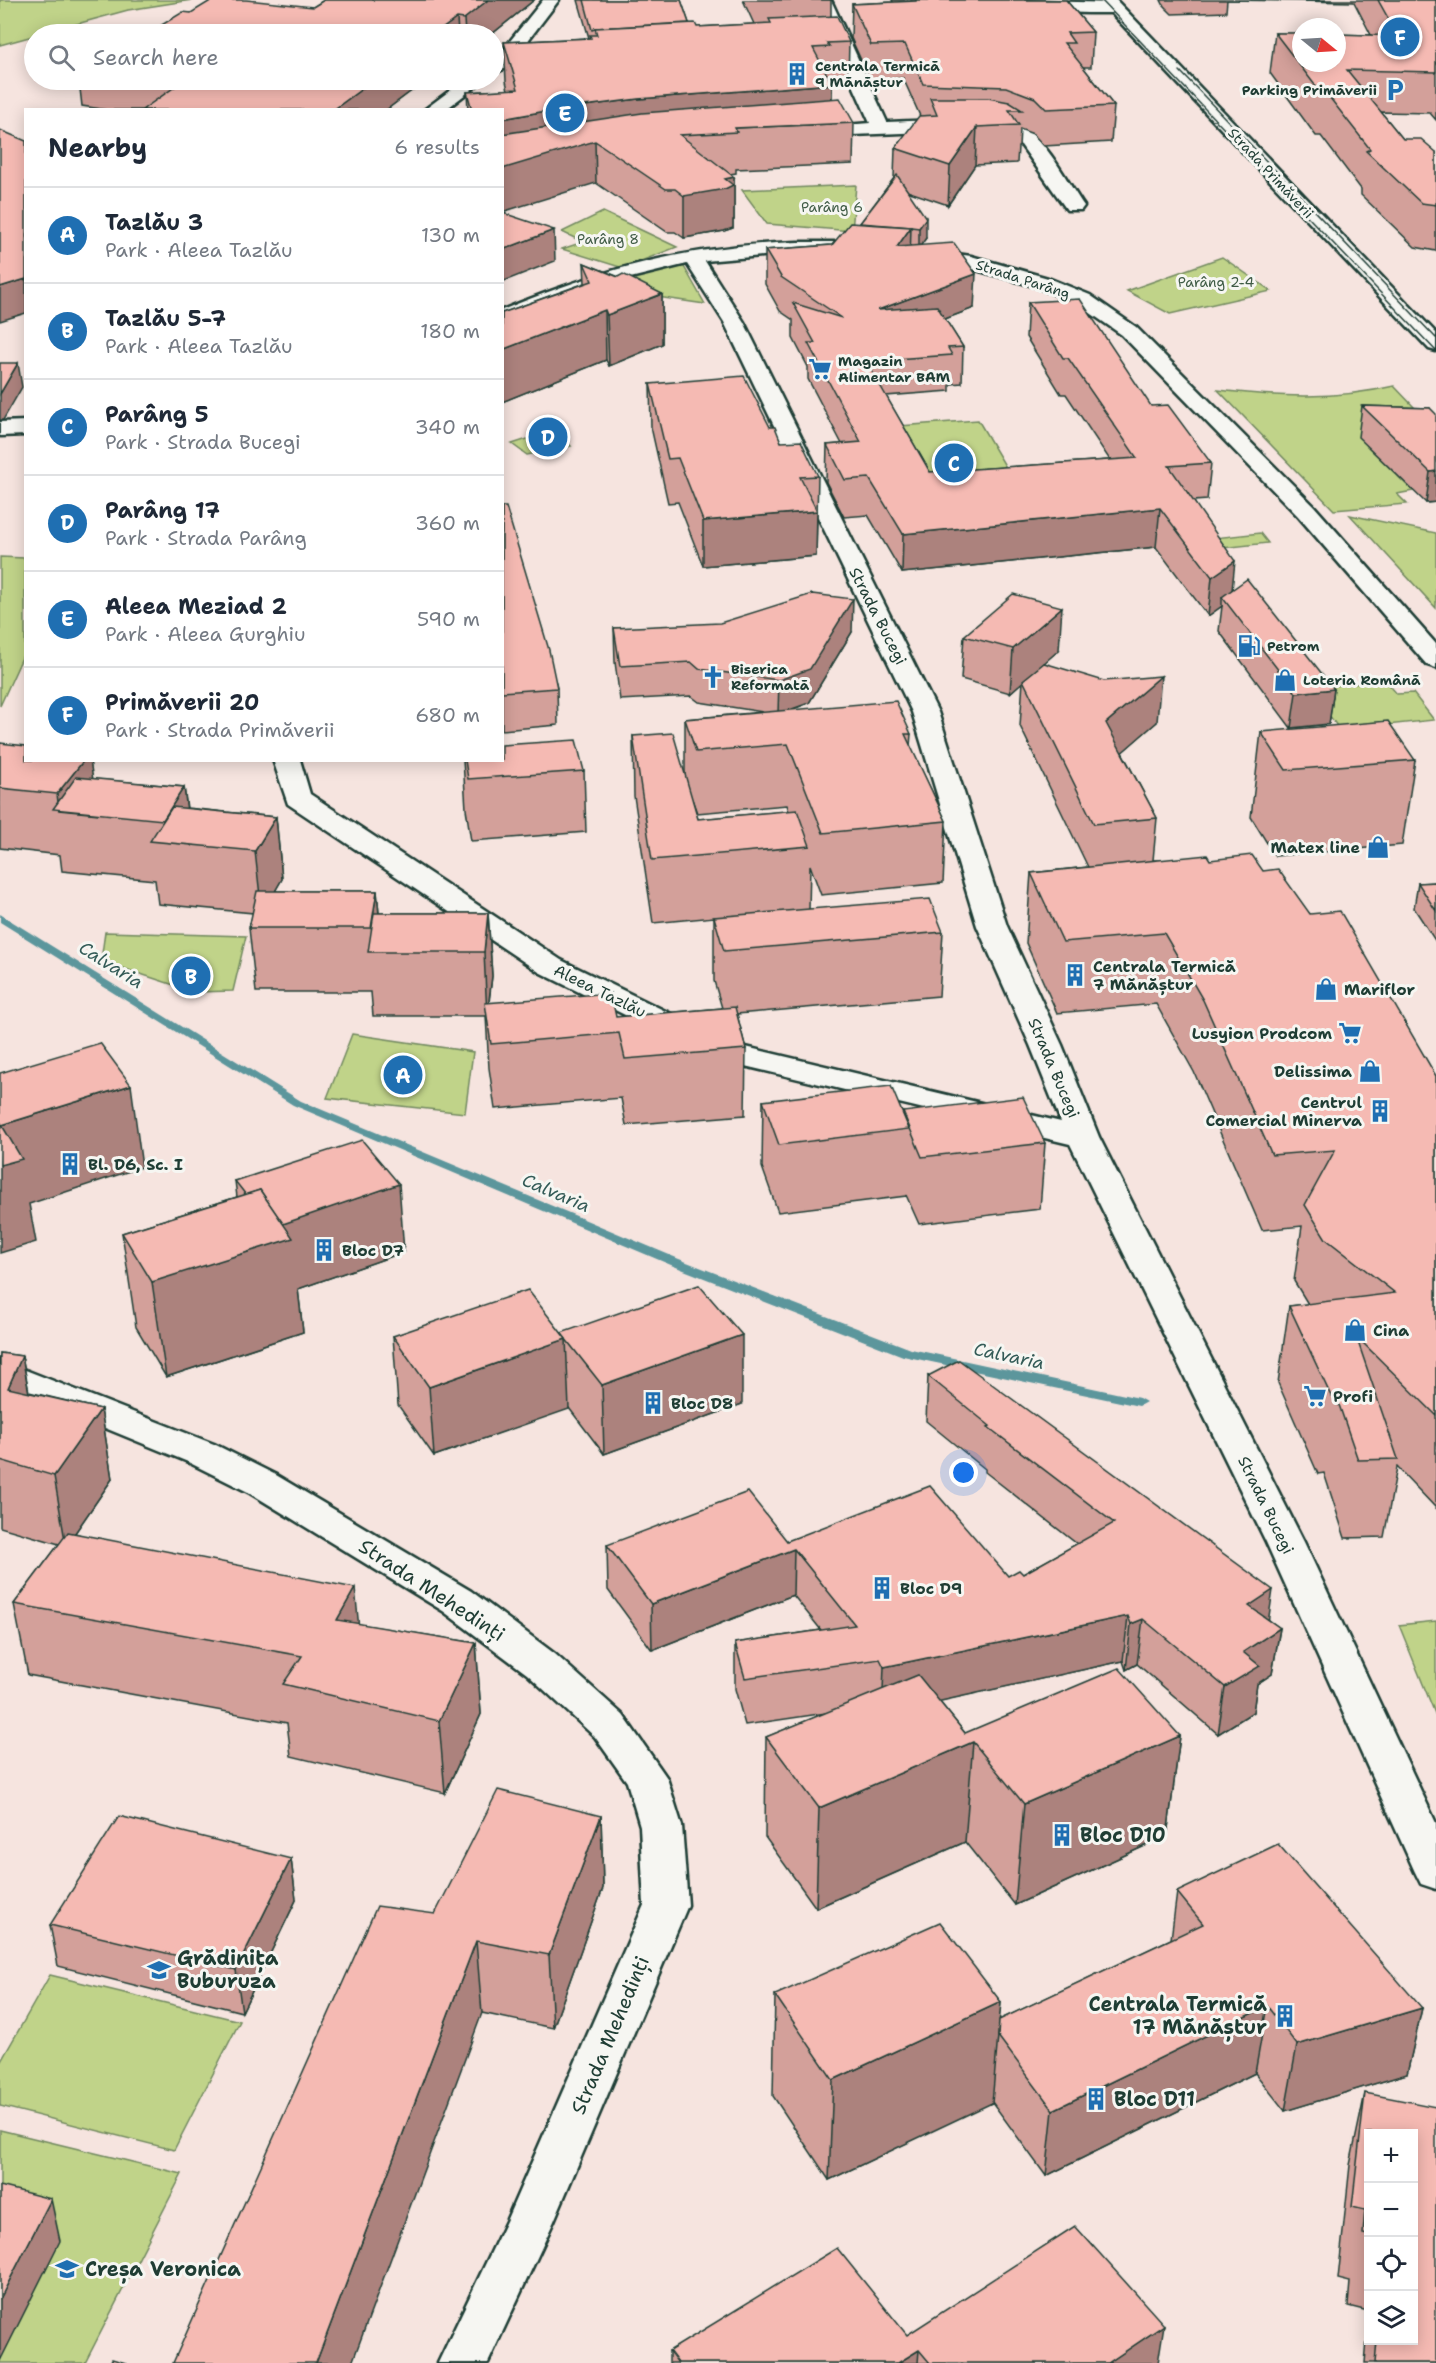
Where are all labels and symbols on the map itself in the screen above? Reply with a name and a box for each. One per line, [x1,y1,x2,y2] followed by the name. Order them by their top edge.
[1380,15,1420,60] pin: F
[1292,18,1346,72] north arrow
[815,57,940,92] place label: Centrala Termică 9 Mănăștur
[784,61,810,87] building icon: Centrala Termică 9 Mănăștur
[1382,77,1408,103] parking icon: Parking Primăverii
[1242,81,1377,99] place label: Parking Primăverii
[546,90,584,136] pin: E
[1224,124,1318,222] street label: Strada Primăverii
[801,198,863,216] park label: Parâng 6
[577,230,639,248] park label: Parâng 8
[974,255,1072,303] street label: Strada Parâng
[1178,273,1254,291] park label: Parâng 2-4
[838,352,951,386] place label: Magazin Alimentar BAM
[807,356,833,382] supermarket icon: Magazin Alimentar BAM
[528,414,568,460] pin: D
[934,440,974,486] pin: C
[844,564,912,668] street label: Strada Bucegi
[1236,633,1262,659] fuel station icon: Petrom
[1267,637,1320,655] place label: Petrom
[731,660,810,694] place label: Biserica Reformată
[700,664,726,690] church icon: Biserica Reformată
[1272,667,1298,693] shop icon: Loteria Română
[1303,671,1421,689] place label: Loteria Română
[1365,834,1391,860] shop icon: Matex line
[1270,837,1360,858] place label: Matex line
[74,936,148,994] water label: Calvaria
[172,954,210,998] pin: B
[1093,956,1236,996] place label: Centrala Termică 7 Mănăștur
[550,960,650,1022] street label: Aleea Tazlău
[1062,962,1088,988] building icon: Centrala Termică 7 Mănăștur
[1313,976,1339,1002] shop icon: Mariflor
[1344,979,1416,1000] place label: Mariflor
[1023,1015,1085,1121] street label: Strada Bucegi
[1337,1020,1363,1046] supermarket icon: Lusyion Prodcom
[1192,1023,1332,1044] place label: Lusyion Prodcom
[384,1052,422,1098] pin: A
[1357,1058,1383,1084] shop icon: Delissima
[1274,1061,1352,1082] place label: Delissima
[1205,1092,1362,1131] place label: Centrul Comercial Minerva
[1367,1098,1393,1124] building icon: Centrul Comercial Minerva
[57,1151,83,1177] building icon: Bl. D6, Sc. I
[88,1154,183,1175] place label: Bl. D6, Sc. I
[518,1168,594,1218] water label: Calvaria
[311,1237,337,1263] building icon: Bloc D7
[342,1240,404,1261] place label: Bloc D7
[1342,1317,1368,1343] shop icon: Cina
[1373,1320,1409,1341] place label: Cina
[971,1337,1047,1375] water label: Calvaria
[1302,1383,1328,1409] supermarket icon: Profi
[1333,1386,1373,1407] place label: Profi
[640,1390,666,1416] building icon: Bloc D8
[671,1393,733,1414] place label: Bloc D8
[1233,1452,1299,1558] street label: Strada Bucegi
[949,1458,978,1487] your location
[353,1533,510,1648] street label: Strada Mehedinți
[869,1575,895,1601] building icon: Bloc D9
[900,1578,962,1599] place label: Bloc D9
[1049,1822,1075,1848] building icon: Bloc D10
[1080,1822,1166,1848] place label: Bloc D10
[177,1945,279,1994] place label: Grădinița Buburuza
[565,1952,656,2118] street label: Strada Mehedinți
[146,1957,172,1983] school or university icon: Grădinița Buburuza
[1089,1991,1267,2042] place label: Centrala Termică 17 Mănăștur
[1272,2003,1298,2029] building icon: Centrala Termică 17 Mănăștur
[1083,2086,1109,2112] building icon: Bloc D11
[1114,2086,1195,2112] place label: Bloc D11
[54,2256,80,2282] school or university icon: Creșa Veronica
[85,2256,241,2284] place label: Creșa Veronica

